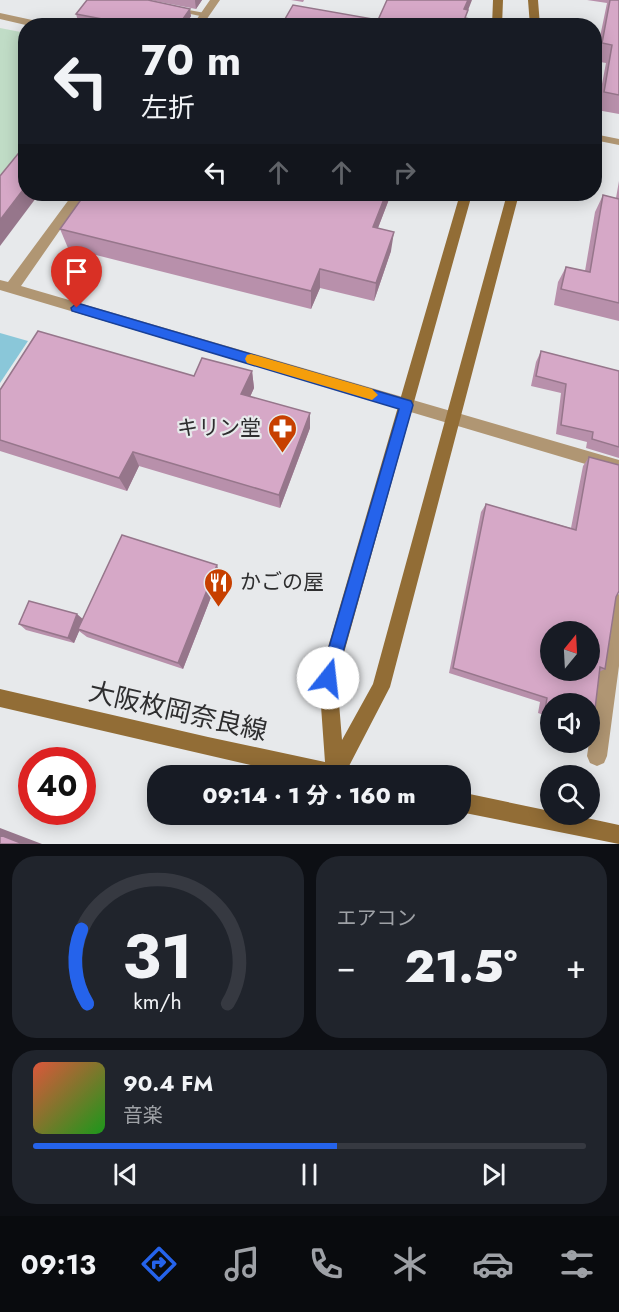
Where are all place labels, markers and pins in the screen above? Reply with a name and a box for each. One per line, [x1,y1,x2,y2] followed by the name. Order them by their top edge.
[51,246,102,308] pin
[266,412,298,454] pharmacy icon: キリン堂
[177,413,261,443] place label: キリン堂
[203,566,235,608] restaurant icon: かごの屋
[240,567,324,597] place label: かごの屋

